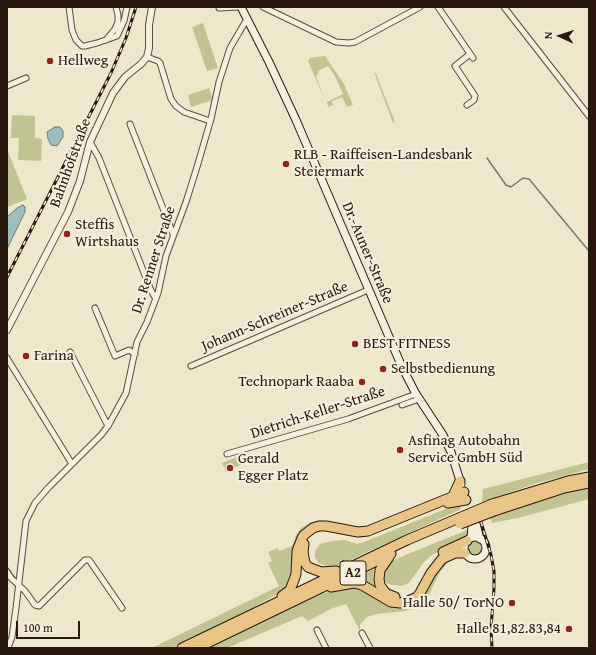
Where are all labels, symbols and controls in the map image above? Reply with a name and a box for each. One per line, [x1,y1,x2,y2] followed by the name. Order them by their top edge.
[540,16,580,56] north arrow
[540,31,556,39] text: N
[58,52,108,70] place label: Hellweg
[45,56,55,66] marker: Hellweg
[47,116,95,210] street label: Bahnhofstraße
[294,146,472,181] place label: RLB - Raiffeisen-Landesbank Steiermark
[281,159,291,169] marker: RLB - Raiffeisen-Landesbank Steiermark
[338,200,396,306] street label: Dr.-Auner-Straße
[128,204,180,316] street label: Dr. Renner Straße
[75,216,139,251] place label: Steffis Wirtshaus
[62,229,72,239] marker: Steffis Wirtshaus
[199,278,351,356] street label: Johann-Schreiner-Straße
[363,335,451,353] place label: BEST FITNESS
[350,339,360,349] marker: BEST FITNESS
[34,347,74,365] place label: Farina
[21,351,31,361] marker: Farina
[391,360,495,378] place label: Selbstbedienung
[378,364,388,374] marker: Selbstbedienung
[238,373,354,391] place label: Technopark Raaba
[357,377,367,387] marker: Technopark Raaba
[248,383,388,443] street label: Dietrich-Keller-Straße
[408,432,523,467] place label: Asfinag Autobahn Service GmbH Süd
[395,445,405,455] marker: Asfinag Autobahn Service GmbH Süd
[238,450,308,485] place label: Gerald Egger Platz
[225,463,235,473] marker: Gerald Egger Platz
[340,561,366,585] road number: A2
[403,594,504,612] place label: Halle 50/ TorNO
[507,598,517,608] marker: Halle 50/ TorNO
[18,613,82,639] scale bar
[23,619,53,636] text: 100 m
[456,620,561,638] place label: Halle 81,82.83,84
[564,624,574,634] marker: Halle 81,82.83,84

